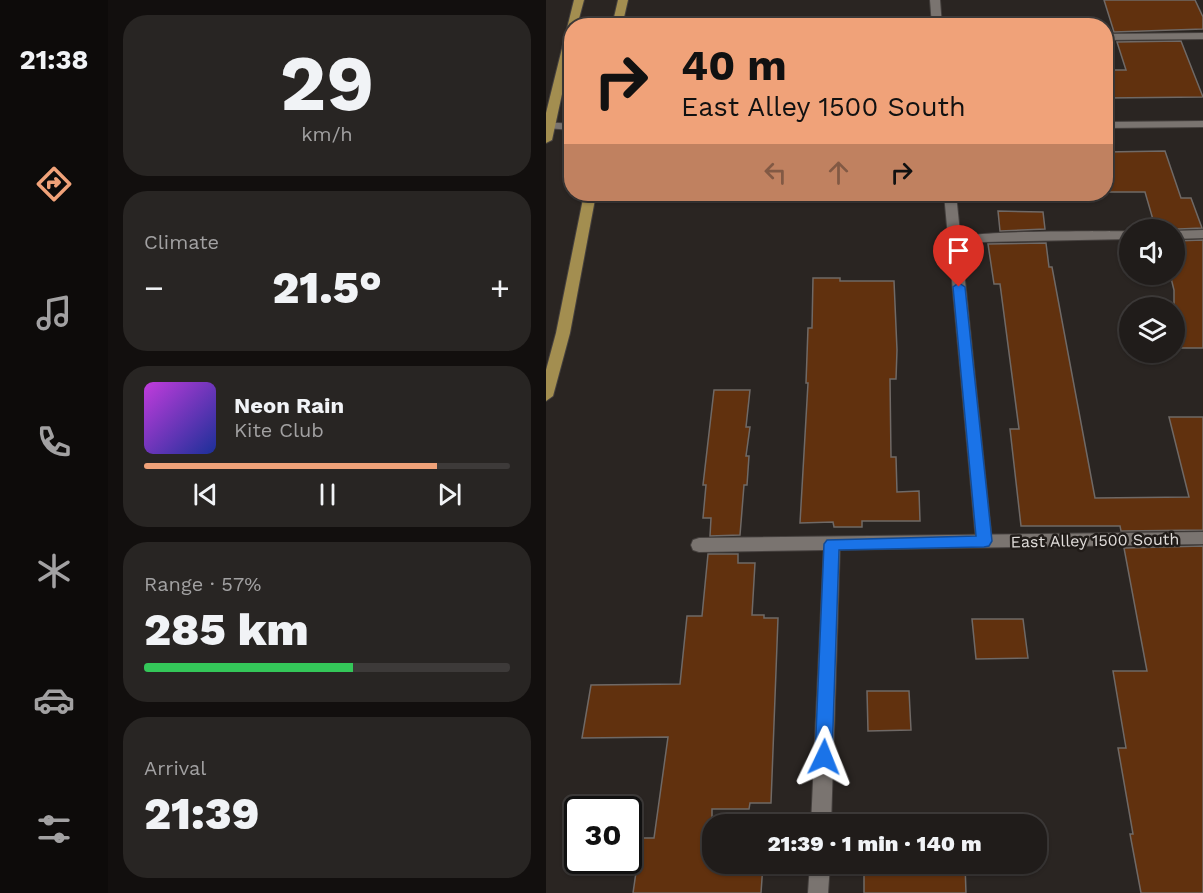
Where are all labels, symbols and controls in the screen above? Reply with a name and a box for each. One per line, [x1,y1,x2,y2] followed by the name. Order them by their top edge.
[280,37,374,129] text: 29
[681,41,787,90] text: 40 m
[582,42,660,120] icon: right
[20,44,88,76] text: 21:38
[681,91,966,123] text: East Alley 1500 South
[301,122,353,146] text: km/h
[759,156,792,189] icon: left
[822,156,855,189] icon: ahead
[885,156,918,189] icon: right
[33,163,75,205] icon: directions
[1119,219,1185,363] map controls
[1119,219,1185,285] button: sound
[933,225,984,287] pin
[144,230,219,254] text: Climate
[942,234,975,267] icon: arrive
[272,261,382,314] text: 21.5°
[144,268,164,307] text: −
[490,268,510,307] text: +
[33,292,75,334] icon: music
[1119,297,1185,363] button: layers
[234,393,344,418] text: Neon Rain
[234,418,324,442] text: Kite Club
[33,421,75,463] icon: phone
[189,478,222,511] icon: previous
[311,478,344,511] icon: pause
[433,478,466,511] icon: next
[1011,530,1179,551] street label: East Alley 1500 South
[33,550,75,592] icon: climate
[144,572,261,596] text: Range · 57%
[144,603,309,656] text: 285 km
[33,679,75,721] icon: car
[792,725,856,789] position arrow
[144,756,206,780] text: Arrival
[144,787,259,840] text: 21:39
[564,796,642,874] speed limit sign: 30
[33,808,75,850] icon: filters
[767,831,982,856] text: 21:39 · 1 min · 140 m

